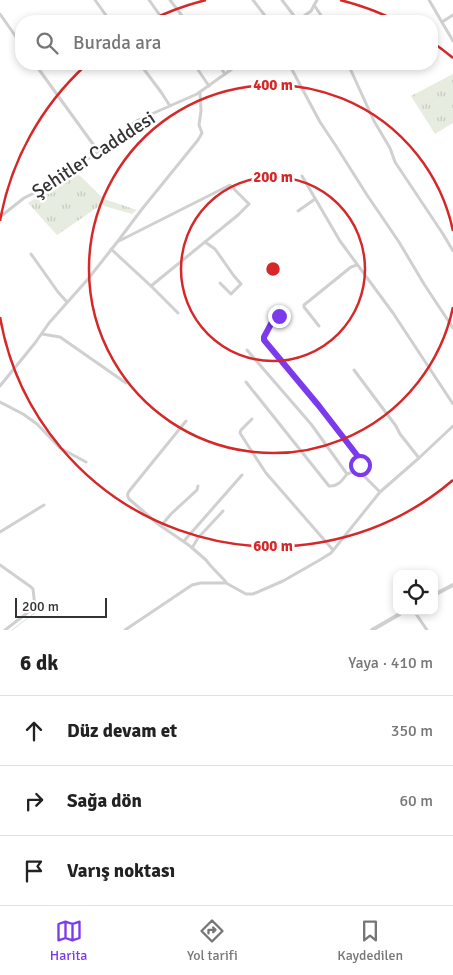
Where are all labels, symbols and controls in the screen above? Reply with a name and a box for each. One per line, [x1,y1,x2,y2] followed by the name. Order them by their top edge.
[15,15,438,70] search box
[33,29,61,57] icon: search
[73,31,161,55] text: Burada ara
[253,76,293,94] text: 400 m
[27,106,160,204] street label: Şehitler Cadddesi
[253,168,293,186] text: 200 m
[264,260,282,278] centre of rings
[268,305,291,328] route end
[349,454,372,477] route start
[253,537,293,555] text: 600 m
[393,570,438,615] map controls
[393,570,438,615] button: locate
[15,595,108,618] scale bar
[22,598,59,615] text: 200 m
[20,650,58,676] text: 6 dk
[348,653,433,673] text: Yaya · 410 m
[20,717,48,745] icon: ahead
[67,719,177,743] text: Düz devam et
[391,721,433,741] text: 350 m
[20,787,48,815] icon: right
[67,789,142,813] text: Sağa dön
[399,791,433,811] text: 60 m
[20,857,48,885] icon: arrive
[67,859,175,883] text: Varış noktası
[50,917,87,964] tab: Harita
[187,917,238,964] tab: Yol tarifi
[337,917,403,964] tab: Kaydedilen

